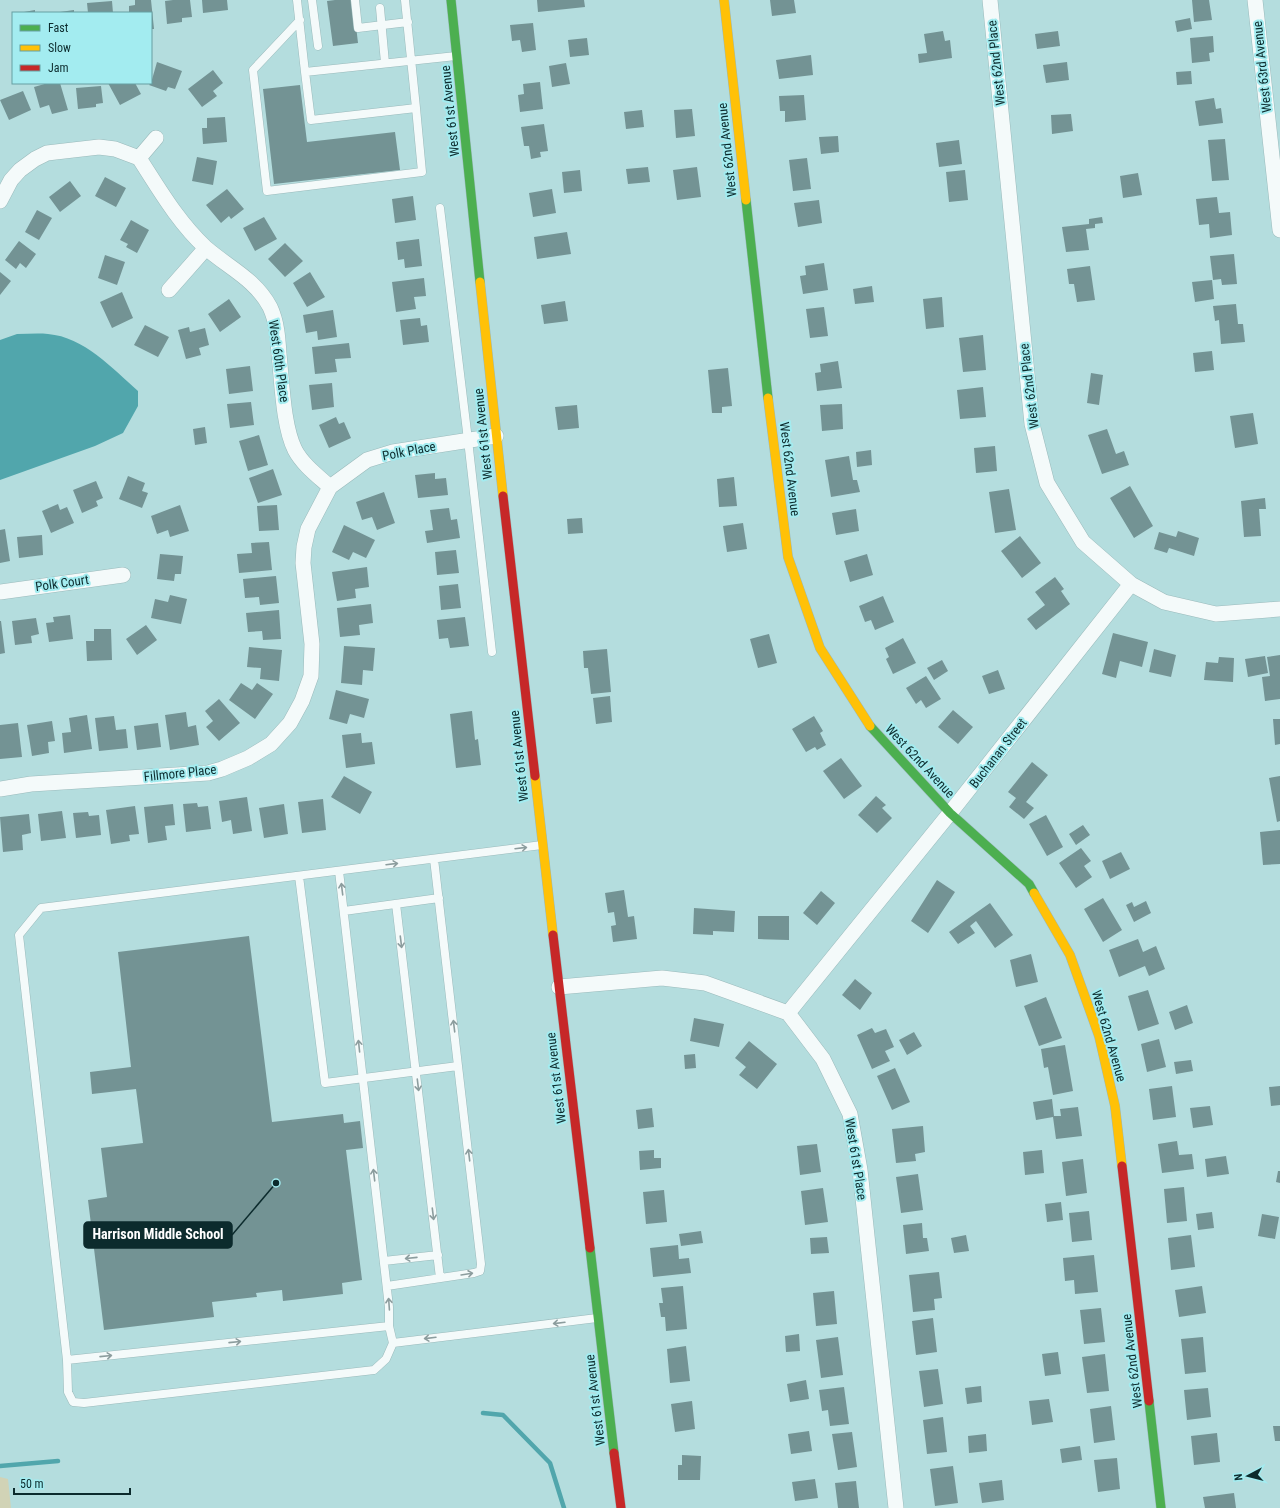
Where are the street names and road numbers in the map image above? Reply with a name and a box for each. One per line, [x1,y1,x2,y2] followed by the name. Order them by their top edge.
[984,20,1008,106] street label: West 62nd Place
[1250,20,1274,114] street label: West 63rd Avenue
[438,65,462,157] street label: West 61st Avenue
[715,102,739,198] street label: West 62nd Avenue
[266,319,292,403] street label: West 60th Place
[1016,343,1042,429] street label: West 62nd Place
[471,388,495,480] street label: West 61st Avenue
[777,421,803,517] street label: West 62nd Avenue
[381,438,437,464] street label: Polk Place
[34,572,90,594] street label: Polk Court
[507,710,531,802] street label: West 61st Avenue
[966,715,1030,791] street label: Buchanan Street
[882,721,958,801] street label: West 62nd Avenue
[143,762,217,784] street label: Fillmore Place
[1089,988,1129,1084] street label: West 62nd Avenue
[543,1032,569,1124] street label: West 61st Avenue
[842,1117,870,1201] street label: West 61st Place
[1119,1313,1145,1409] street label: West 62nd Avenue
[582,1354,608,1446] street label: West 61st Avenue

